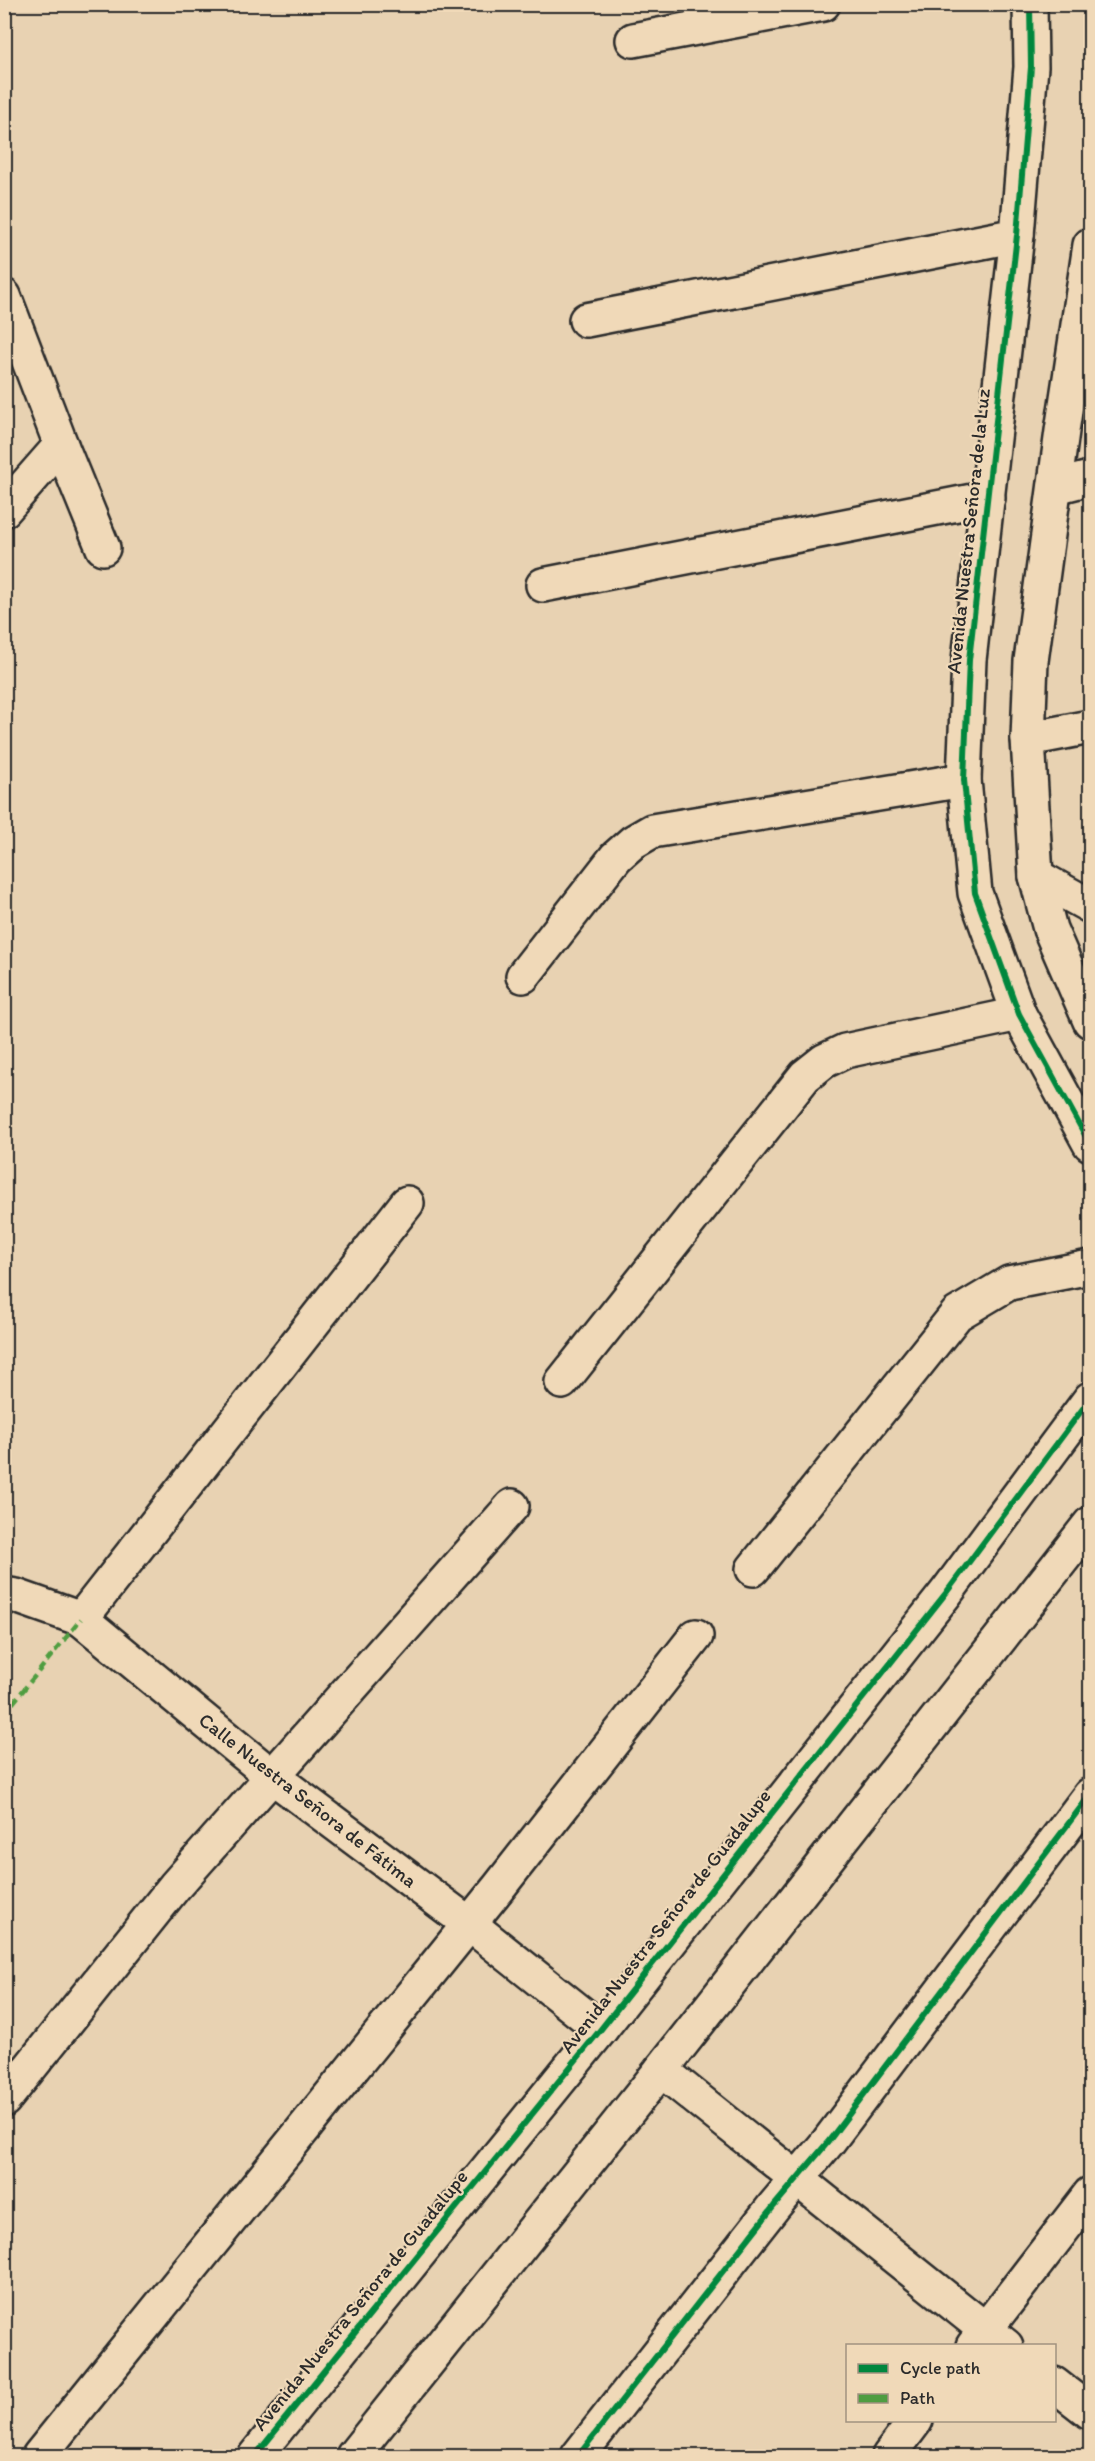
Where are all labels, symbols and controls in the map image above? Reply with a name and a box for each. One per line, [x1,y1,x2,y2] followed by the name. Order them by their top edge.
[941,387,995,675] street label: Avenida Nuestra Señora de la Luz
[194,1707,422,1893] street label: Calle Nuestra Señora de Fátima
[554,1784,776,2058] street label: Avenida Nuestra Señora de Guadalupe
[247,2165,473,2435] street label: Avenida Nuestra Señora de Guadalupe
[846,2344,1056,2422] legend
[900,2357,981,2379] text: Cycle path
[900,2387,935,2409] text: Path

